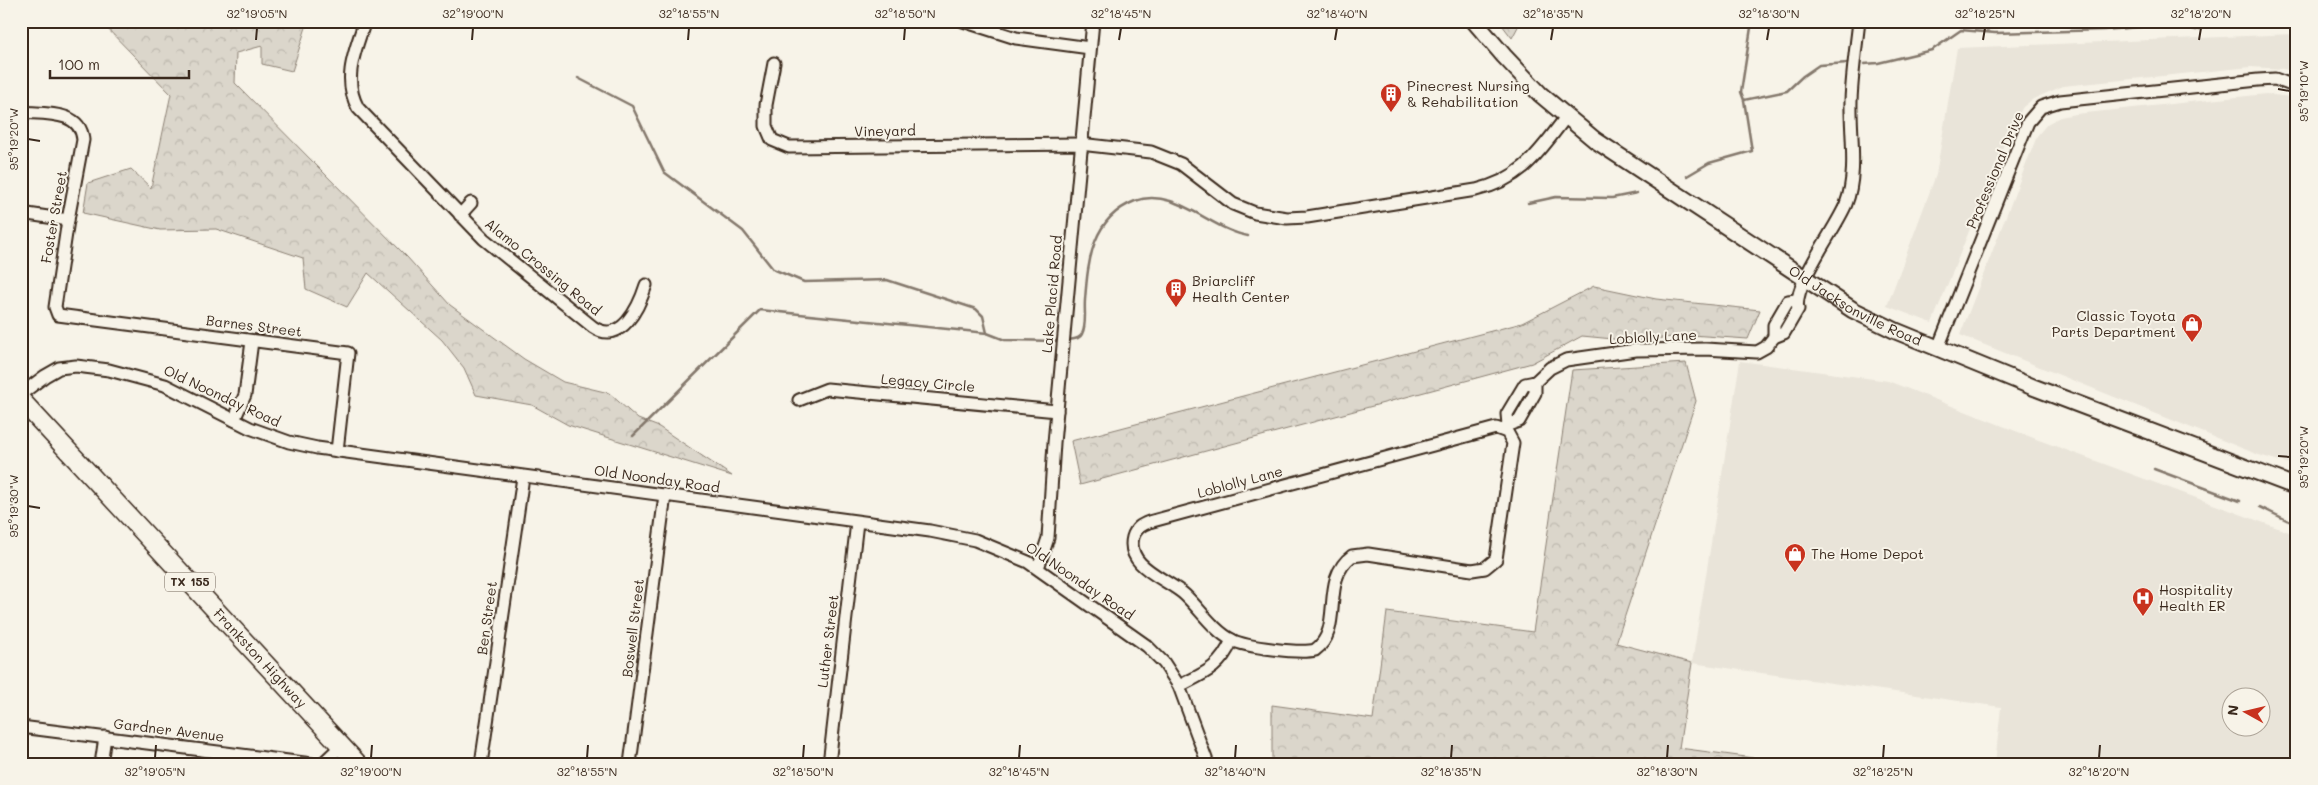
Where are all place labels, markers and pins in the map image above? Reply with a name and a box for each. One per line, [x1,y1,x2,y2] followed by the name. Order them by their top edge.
[1407,76,1530,111] place label: Pinecrest Nursing & Rehabilitation
[1379,82,1403,113] building icon: Pinecrest Nursing & Rehabilitation
[1192,271,1290,306] place label: Briarcliff Health Center
[1164,277,1188,308] building icon: Briarcliff Health Center
[2052,306,2176,341] place label: Classic Toyota Parts Department
[2180,312,2204,343] shop icon: Classic Toyota Parts Department
[1783,542,1807,573] shop icon: The Home Depot
[1811,544,1924,563] place label: The Home Depot
[2159,580,2233,615] place label: Hospitality Health ER
[2131,586,2155,617] hospital icon: Hospitality Health ER

